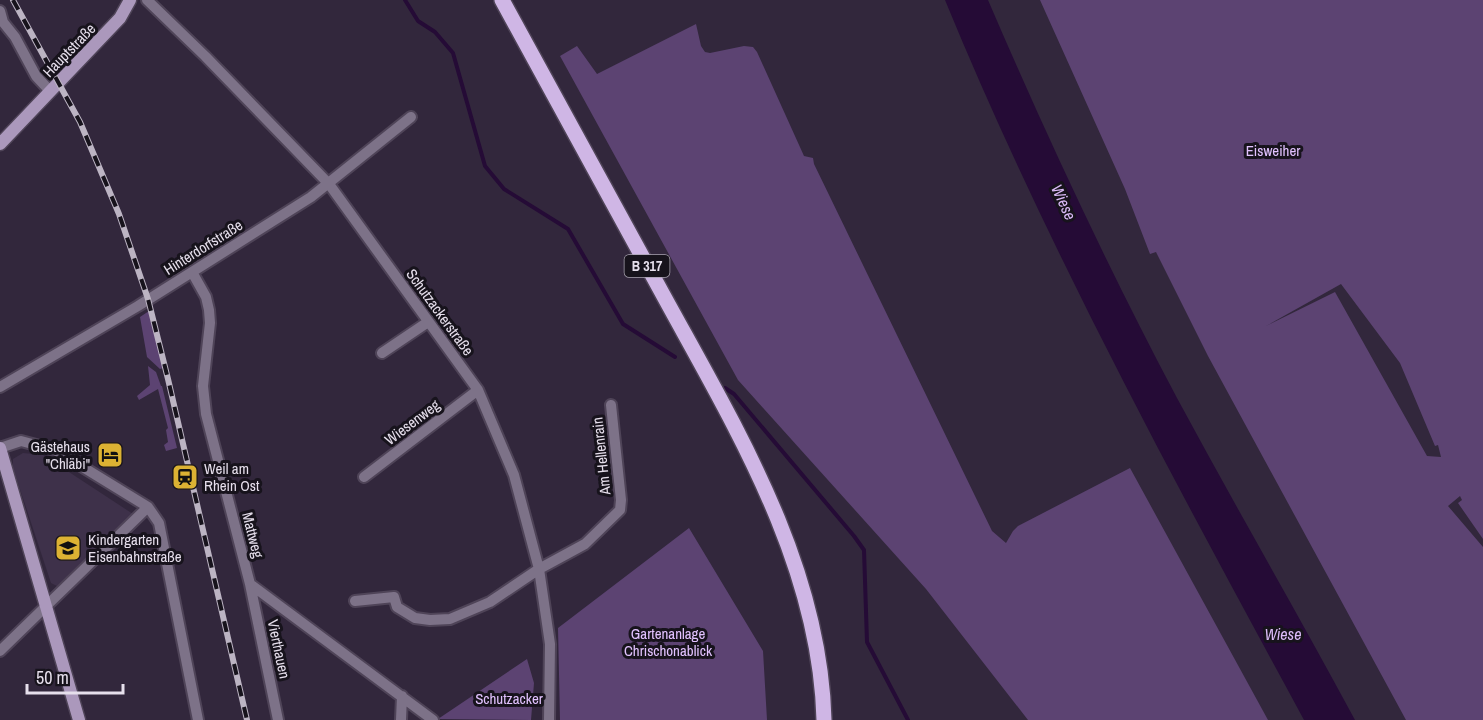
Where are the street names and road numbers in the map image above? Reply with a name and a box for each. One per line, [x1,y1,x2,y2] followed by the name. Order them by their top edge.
[38,18,100,82] street label: Hauptstraße
[159,214,247,280] street label: Hinterdorfstraße
[624,255,670,277] road number: B 317
[401,264,479,360] street label: Schutzackerstraße
[380,394,444,450] street label: Wiesenweg
[586,416,616,497] street label: Am Hellenrain
[237,510,269,560] street label: Mattweg
[262,617,296,681] street label: Vierthauen

